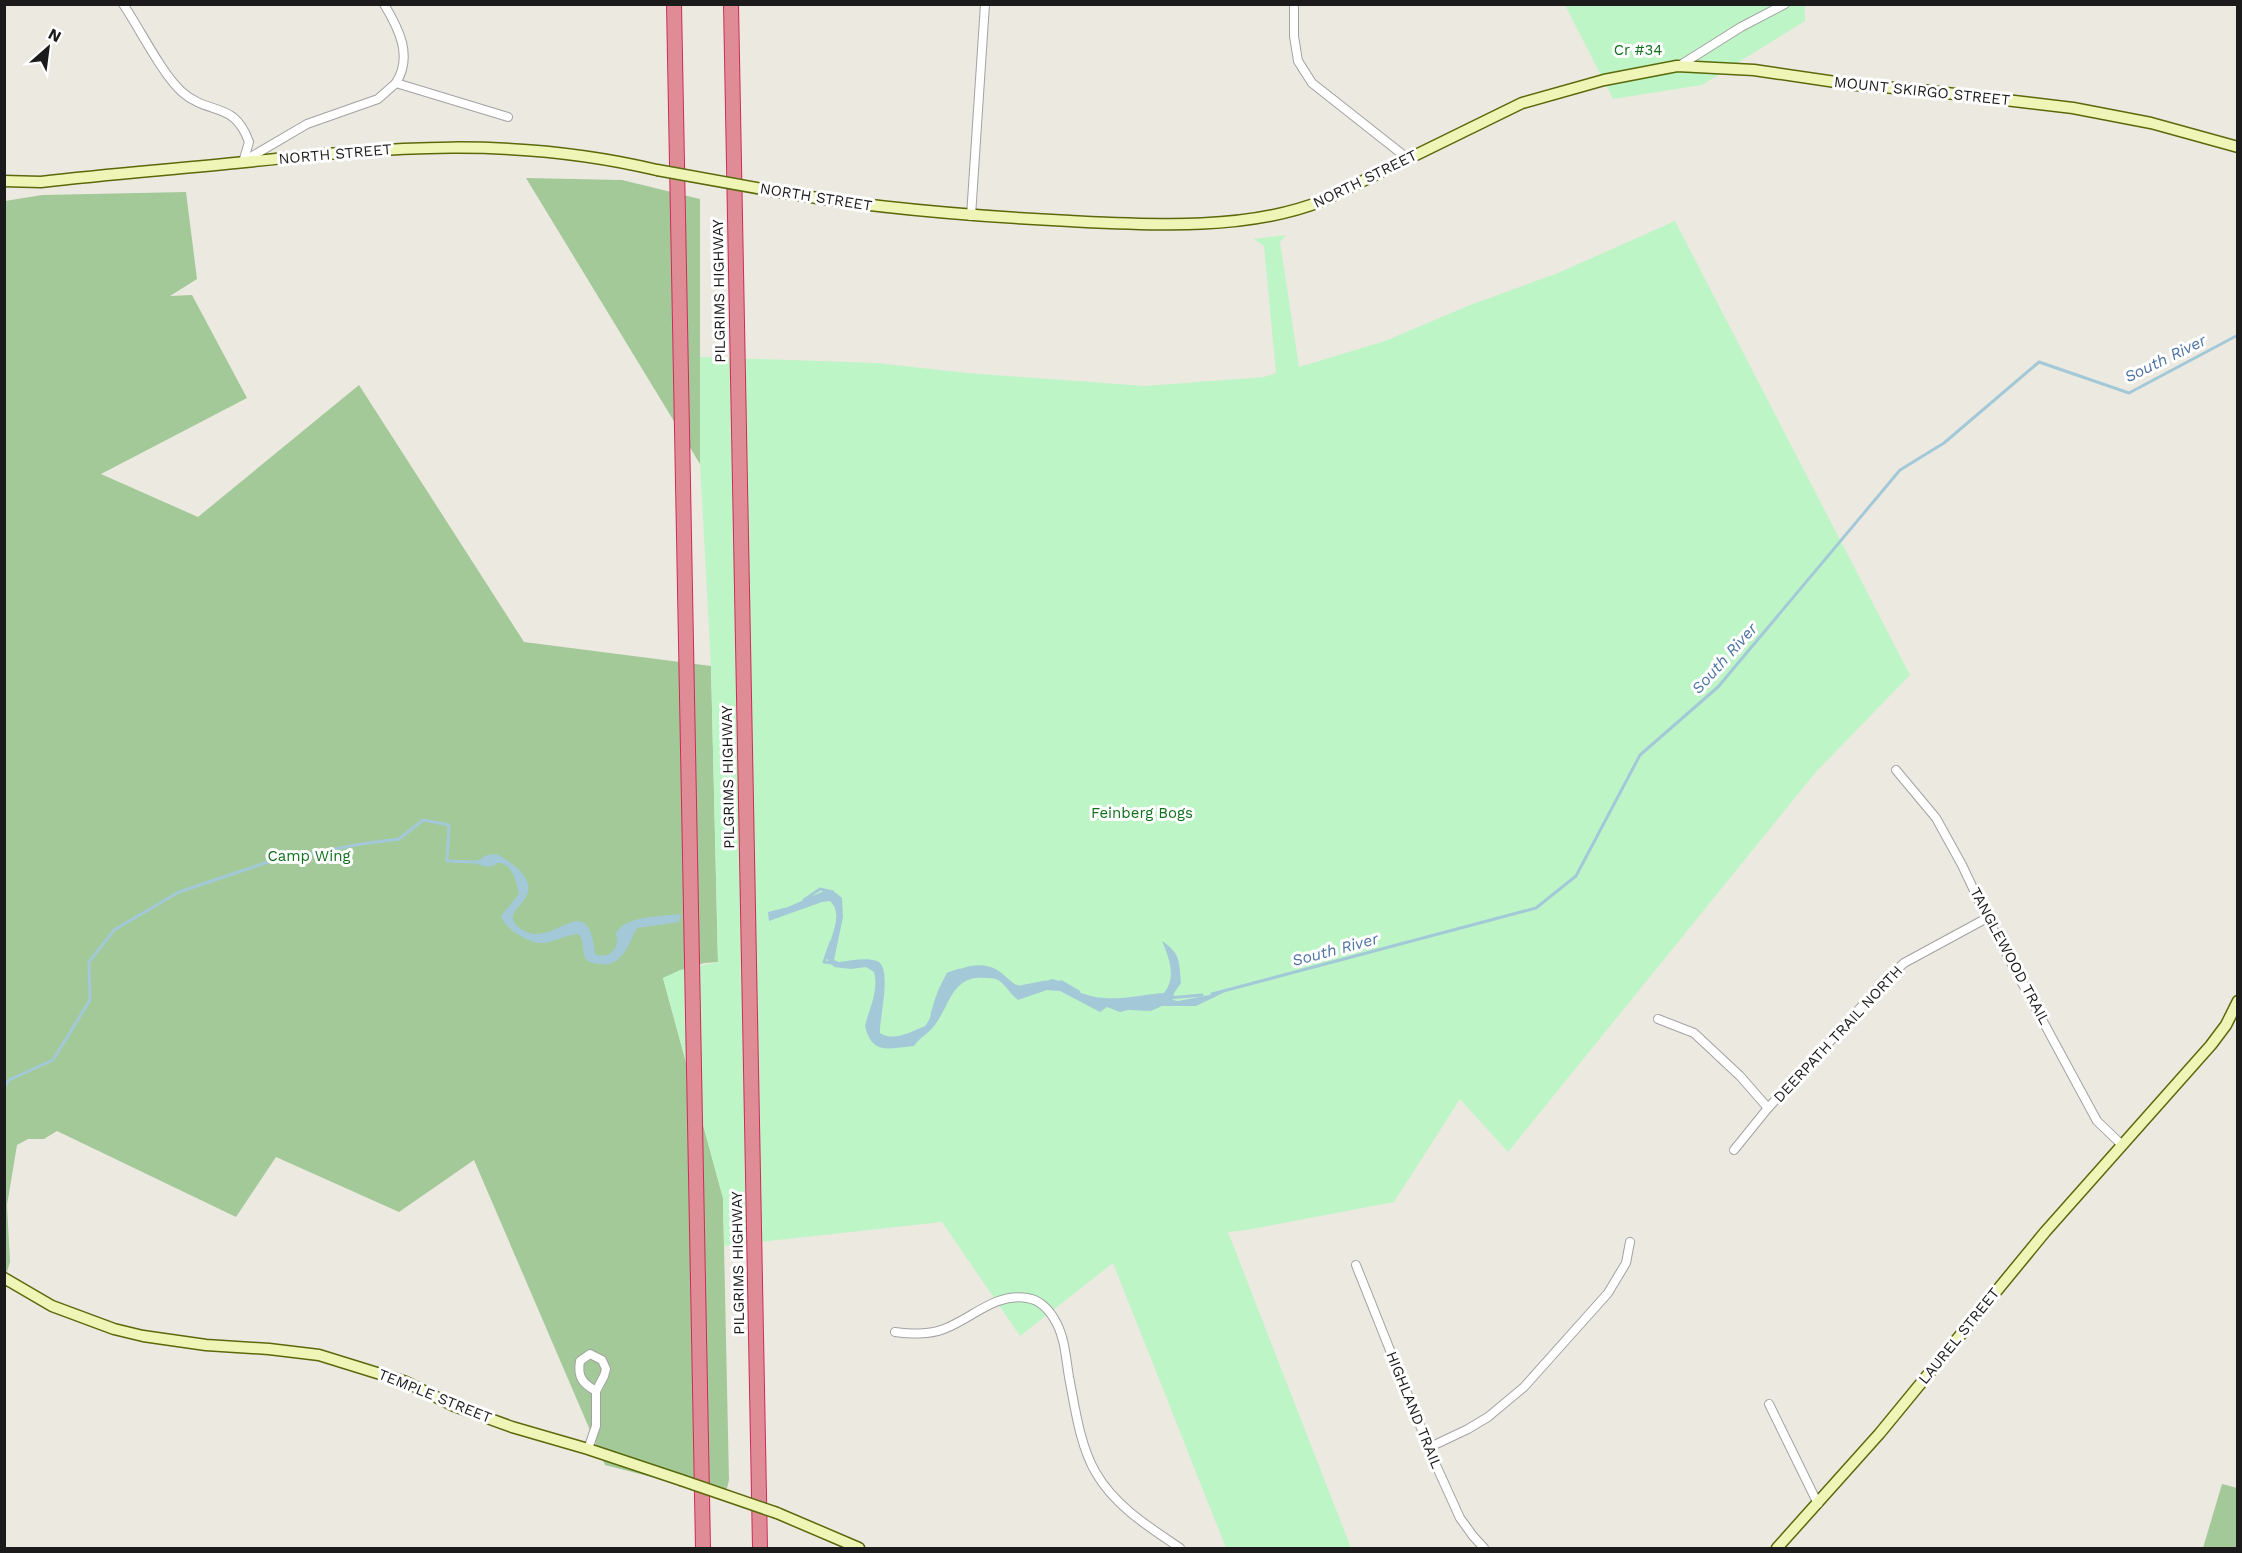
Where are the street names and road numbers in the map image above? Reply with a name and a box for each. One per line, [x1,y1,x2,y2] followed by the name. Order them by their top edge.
[1833,73,2011,109] street label: MOUNT SKIRGO STREET
[278,140,392,168] street label: NORTH STREET
[1310,146,1420,212] street label: NORTH STREET
[759,179,873,215] street label: NORTH STREET
[709,219,729,363] street label: PILGRIMS HIGHWAY
[718,705,738,849] street label: PILGRIMS HIGHWAY
[1966,884,2054,1028] street label: TANGLEWOOD TRAIL
[1770,962,1906,1106] street label: DEERPATH TRAIL NORTH
[728,1191,748,1335] street label: PILGRIMS HIGHWAY
[1915,1284,2003,1388] street label: LAUREL STREET
[1382,1349,1446,1471] street label: HIGHLAND TRAIL
[376,1365,494,1427] street label: TEMPLE STREET

